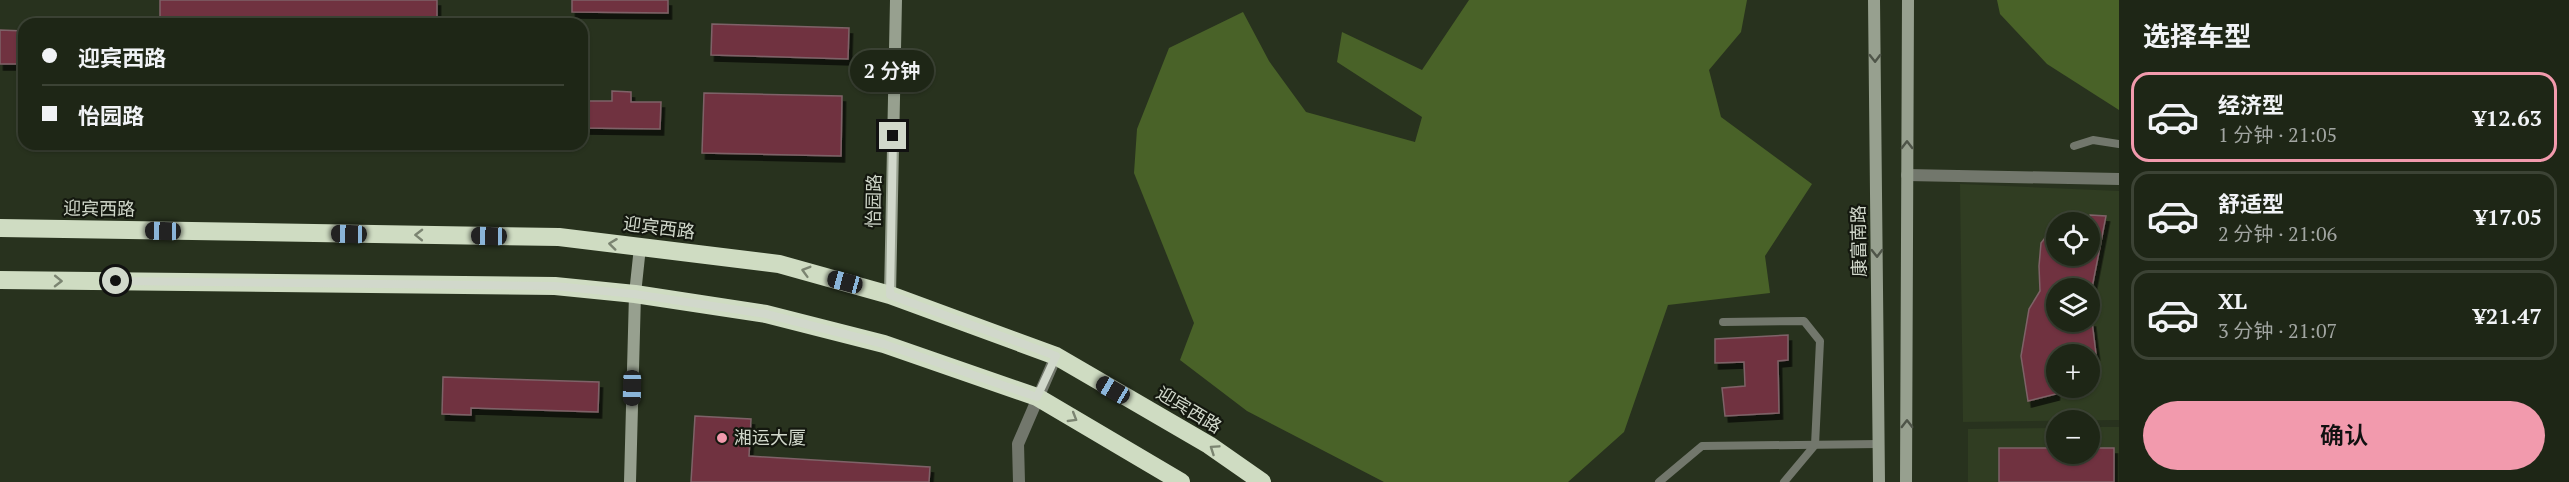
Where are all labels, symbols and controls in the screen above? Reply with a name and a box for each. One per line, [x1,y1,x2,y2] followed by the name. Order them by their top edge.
[2143,18,2251,54] text: 选择车型
[78,43,166,72] text: 迎宾西路
[851,49,935,91] callout: 2 分钟
[1869,54,1881,63] one-way arrow
[864,57,920,84] text: 2 分钟
[2146,90,2200,144] icon: car
[2218,90,2284,119] text: 经济型
[78,101,144,130] text: 怡园路
[2473,103,2542,132] text: ¥12.63
[2218,121,2337,148] text: 1 分钟 · 21:05
[879,122,906,149] route end
[1901,140,1913,149] one-way arrow
[861,174,885,228] street label: 怡园路
[2146,189,2200,243] icon: car
[2218,189,2284,218] text: 舒适型
[63,195,135,221] street label: 迎宾西路
[2475,202,2542,231] text: ¥17.05
[1845,205,1871,277] street label: 康富南路
[622,211,696,243] street label: 迎宾西路
[2046,212,2100,464] map controls
[2046,212,2100,266] button: locate
[2218,220,2337,247] text: 2 分钟 · 21:06
[145,222,181,240] car
[331,225,367,243] car
[471,227,507,245] car
[414,229,423,241] one-way arrow
[609,238,618,250] one-way arrow
[1871,249,1883,258] one-way arrow
[801,266,812,278] one-way arrow
[102,267,129,294] route start
[825,269,865,295] car
[54,274,63,287] one-way arrow
[2046,278,2100,332] button: layers
[2218,286,2247,315] text: XL
[2146,288,2200,342] icon: car
[2473,301,2542,330] text: ¥21.47
[2218,317,2337,344] text: 3 分钟 · 21:07
[2046,344,2100,398] button: +
[623,370,641,406] car
[1093,373,1133,407] car
[1152,380,1227,438] street label: 迎宾西路
[2143,401,2545,470] button: 确认
[2046,410,2100,464] button: −
[1067,411,1077,423] one-way arrow
[1900,419,1913,428] one-way arrow
[734,425,806,449] place label: 湘运大厦
[715,431,729,445] marker: 湘运大厦
[1209,445,1220,456] one-way arrow

